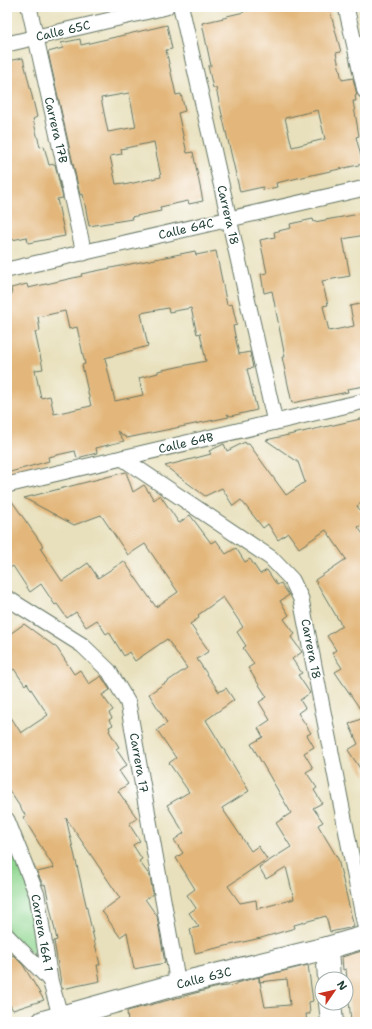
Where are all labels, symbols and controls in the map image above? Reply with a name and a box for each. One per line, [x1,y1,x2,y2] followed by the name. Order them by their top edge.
[34,17,92,45] street label: Calle 65C
[41,95,71,165] street label: Carrera 17B
[213,183,243,247] street label: Carrera 18
[157,215,215,243] street label: Calle 64C
[157,429,215,457] street label: Calle 64B
[297,618,325,680] street label: Carrera 18
[126,732,152,794] street label: Carrera 17
[27,893,57,973] street label: Carrera 16A 1
[175,963,233,993] street label: Calle 63C
[314,971,354,1011] north arrow
[333,978,351,994] text: N

